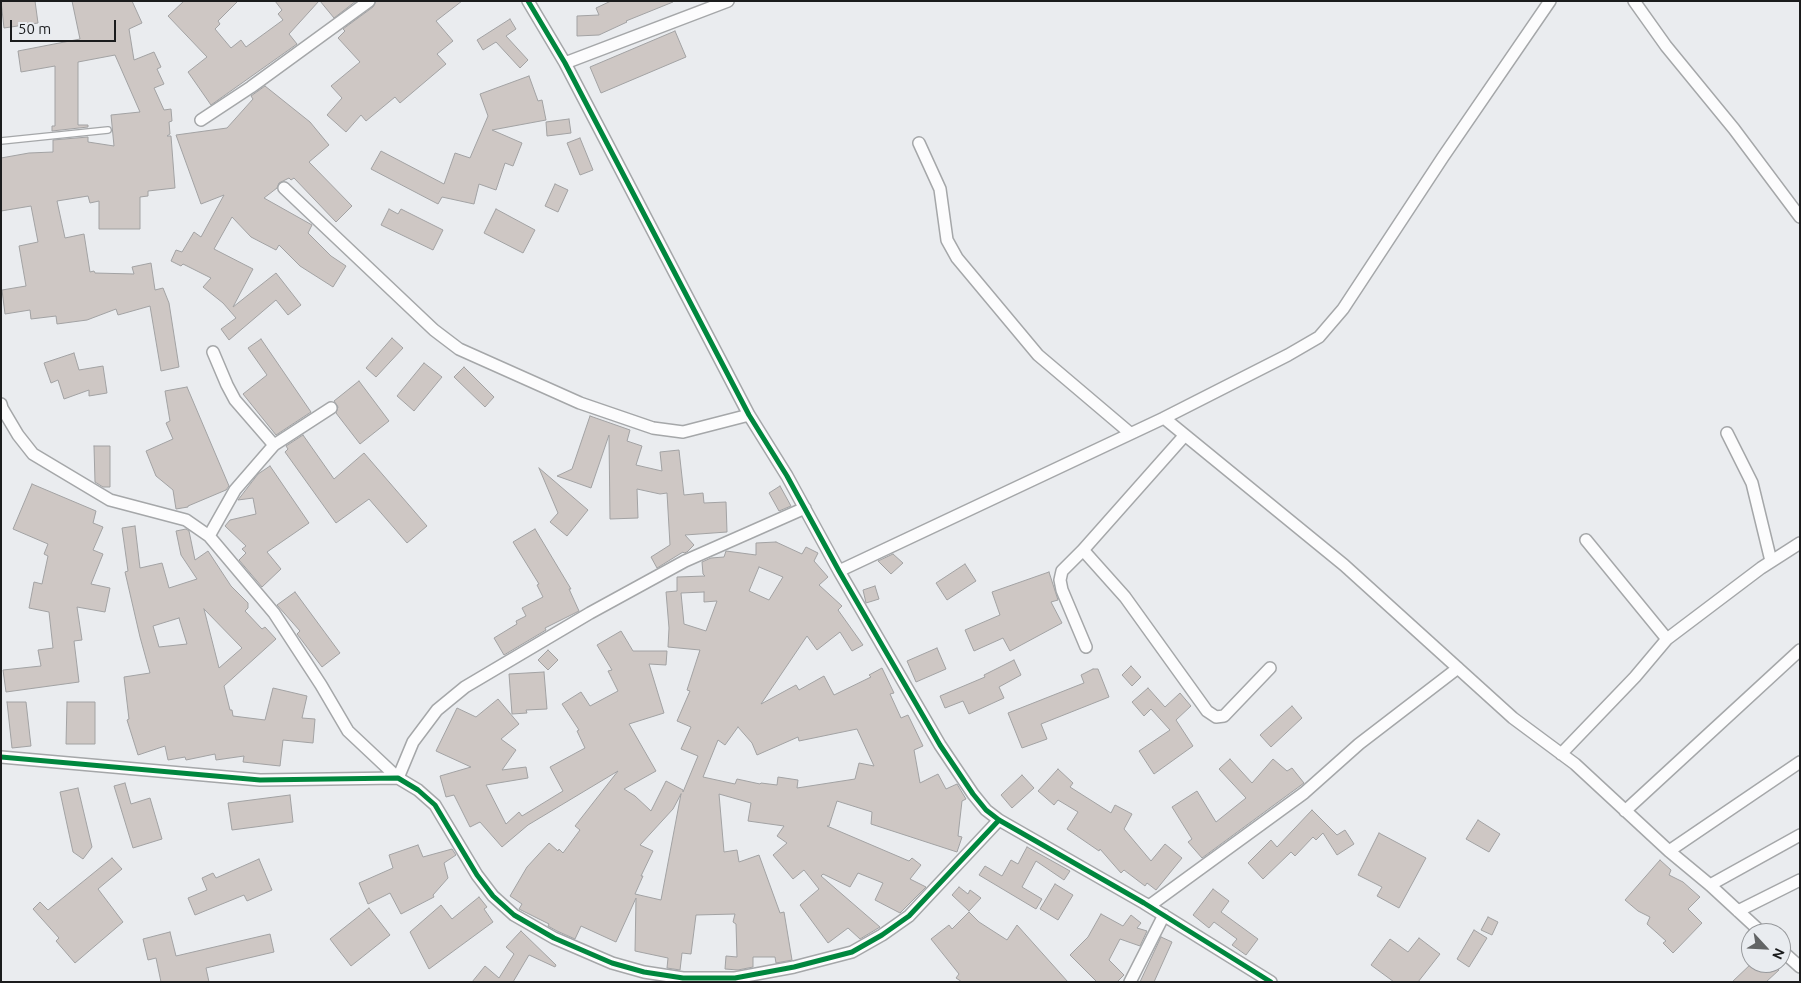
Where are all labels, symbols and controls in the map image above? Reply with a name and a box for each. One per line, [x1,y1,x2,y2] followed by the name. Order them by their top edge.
[12,10,119,42] scale bar
[18,20,51,37] text: 50 m
[1741,923,1791,973] north arrow
[1769,946,1788,962] text: N

